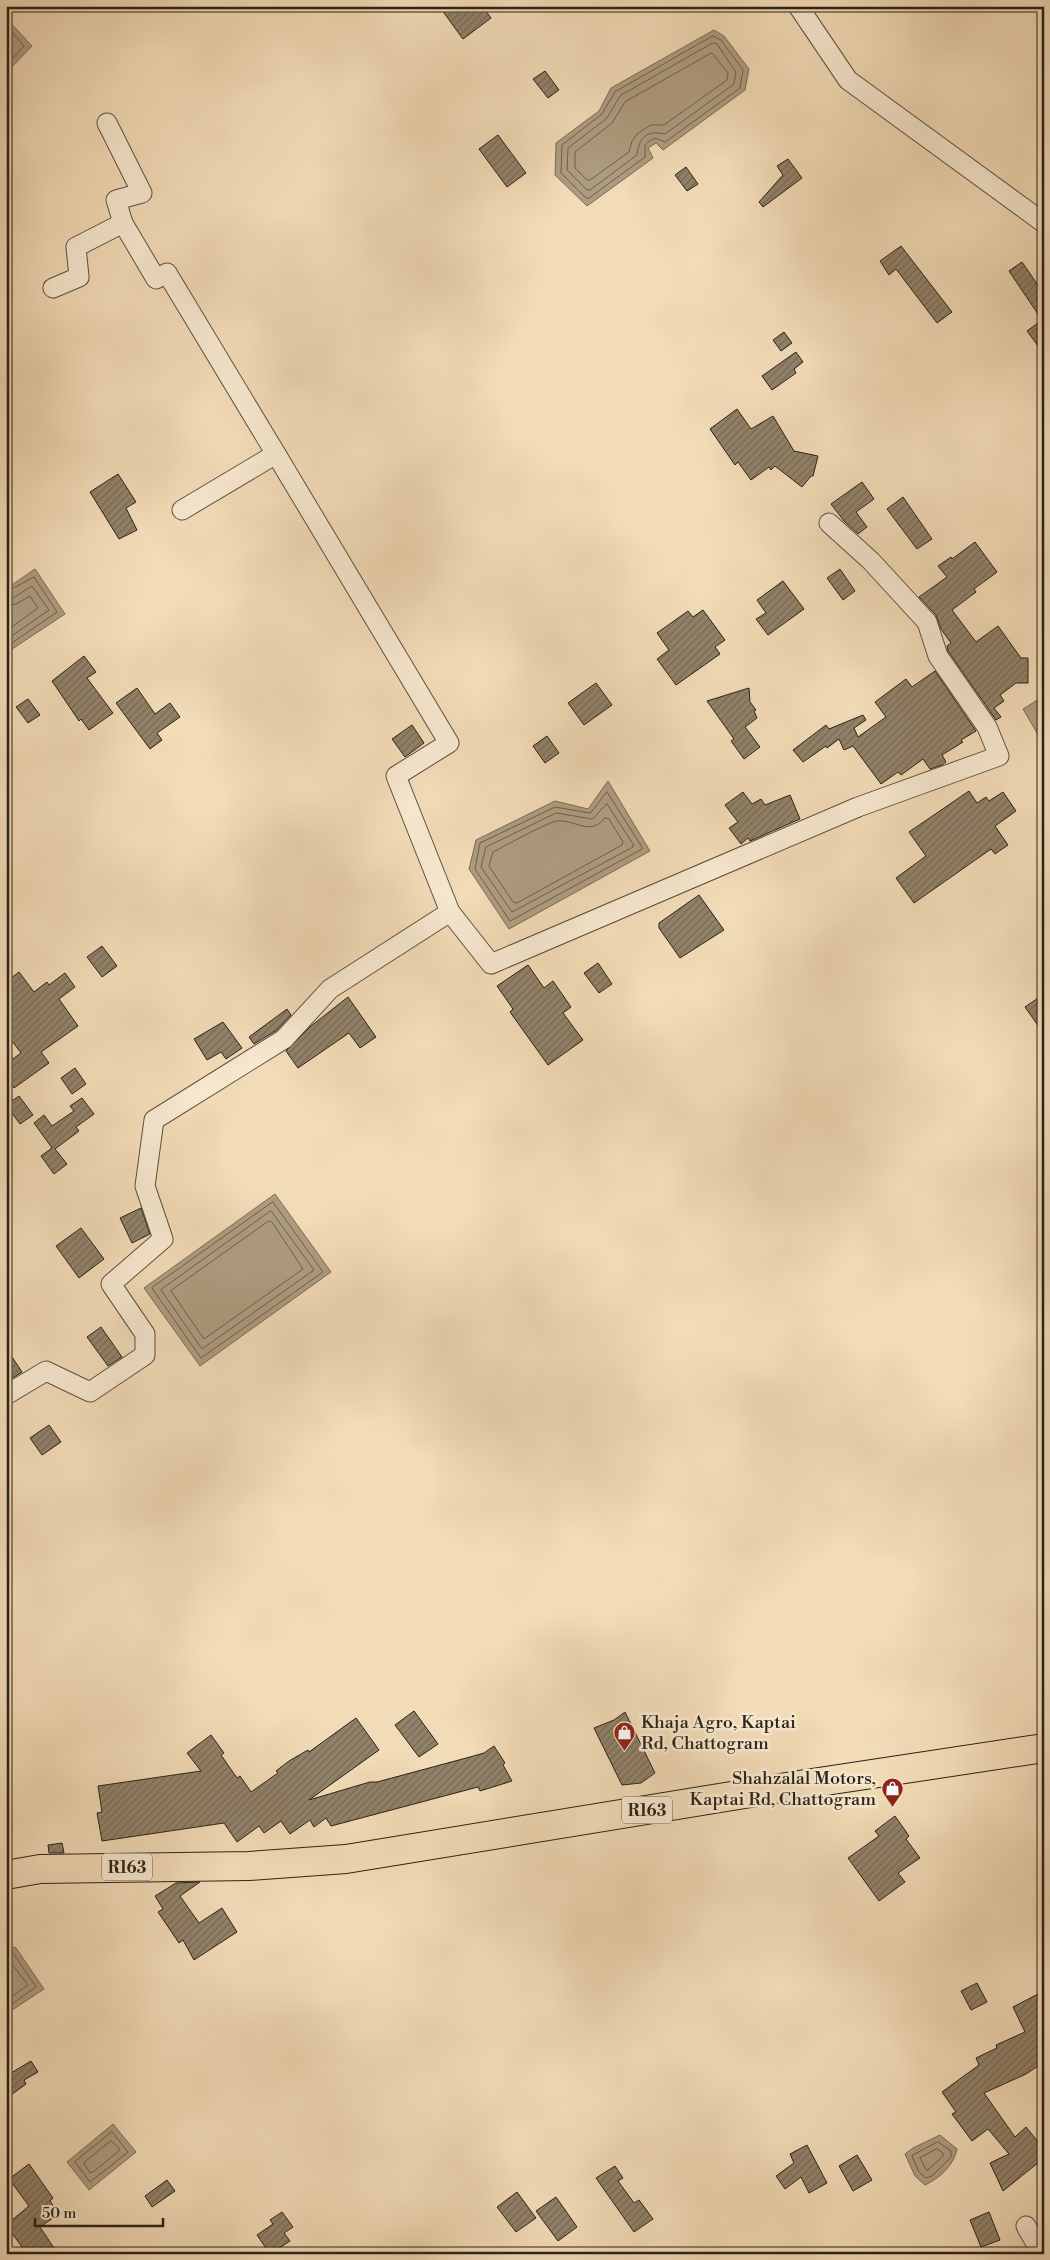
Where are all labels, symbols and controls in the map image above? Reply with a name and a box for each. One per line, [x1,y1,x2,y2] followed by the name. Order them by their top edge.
[641,1711,796,1755] place label: Khaja Agro, Kaptai Rd, Chattogram
[613,1720,637,1751] shop icon: Khaja Agro, Kaptai Rd, Chattogram
[690,1767,876,1811] place label: Shahzalal Motors, Kaptai Rd, Chattogram
[880,1776,904,1807] shop icon: Shahzalal Motors, Kaptai Rd, Chattogram
[622,1796,672,1824] road number: R163
[102,1854,152,1880] road number: R163
[35,2195,162,2227] scale bar
[42,2204,76,2223] text: 50 m

